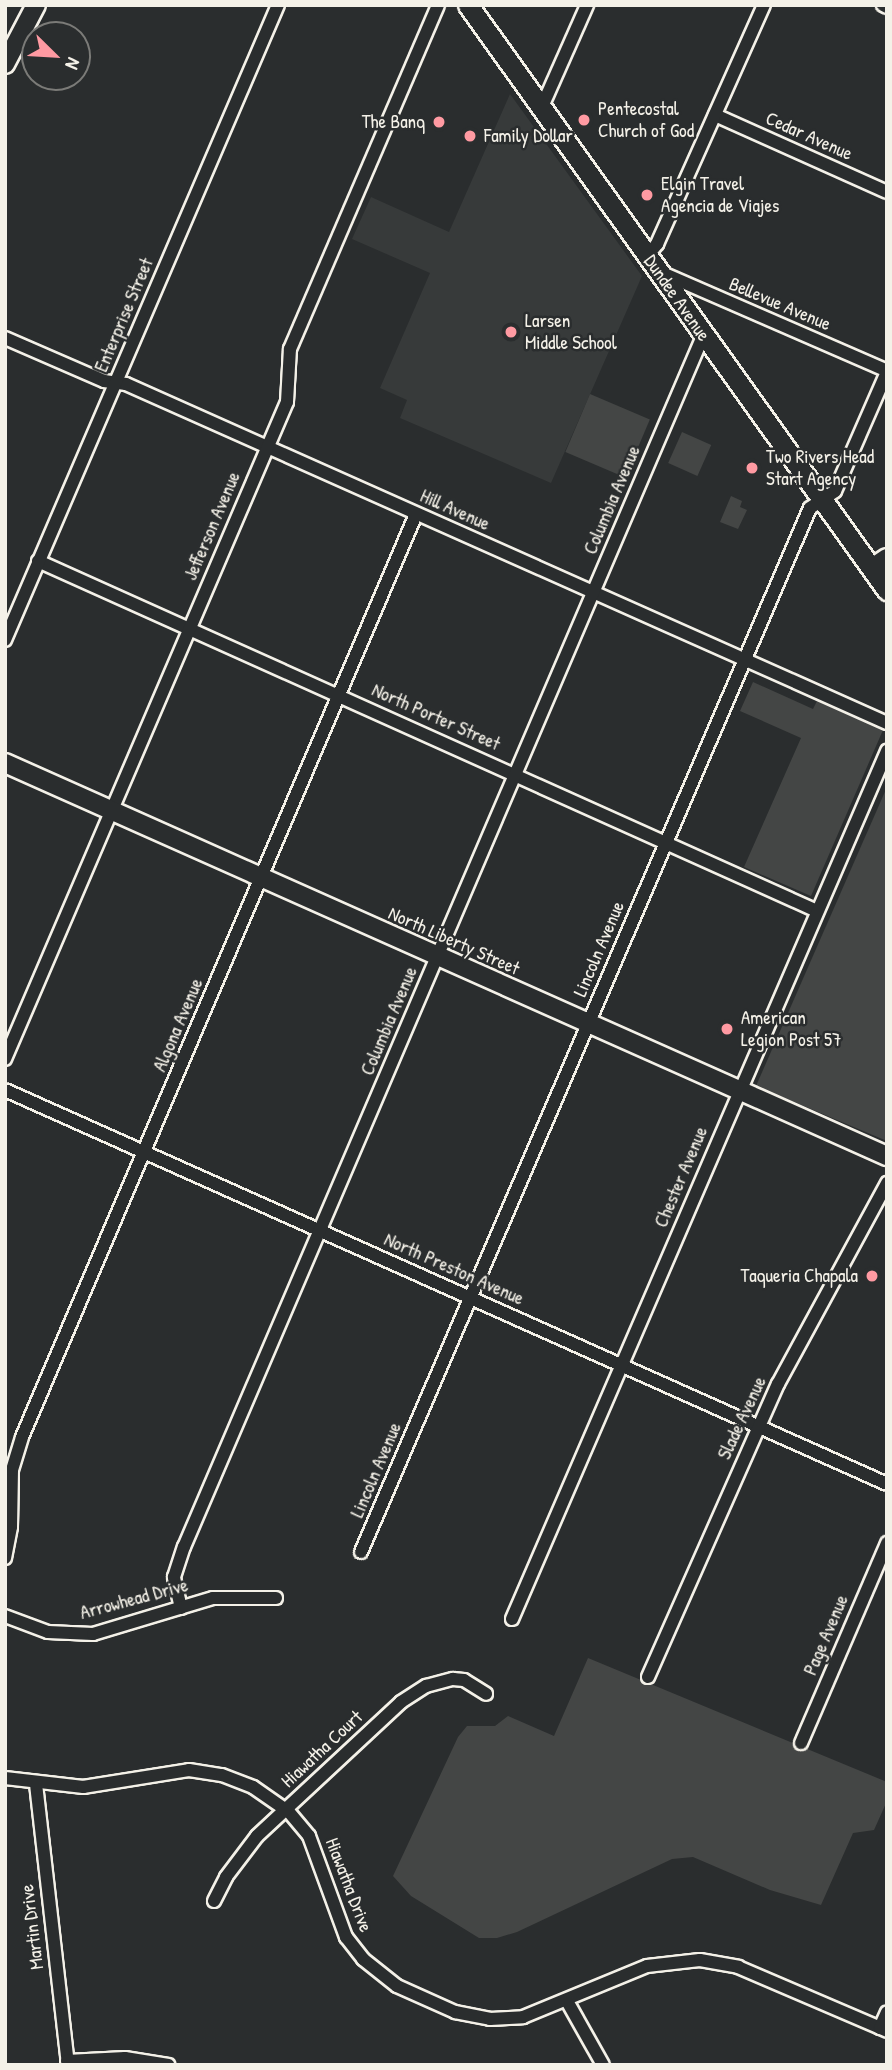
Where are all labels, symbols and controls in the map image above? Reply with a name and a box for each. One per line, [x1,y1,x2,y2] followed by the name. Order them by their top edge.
[21,21,91,91] north arrow
[59,54,87,74] text: N
[598,98,694,142] place label: Pentecostal Church of God
[762,107,856,165] street label: Cedar Avenue
[362,111,425,133] place label: The Banq
[576,112,592,128] marker: Pentecostal Church of God
[431,114,447,130] marker: The Banq
[484,125,573,147] place label: Family Dollar
[462,128,478,144] marker: Family Dollar
[661,173,779,217] place label: Elgin Travel Agencia de Viajes
[639,187,655,203] marker: Elgin Travel Agencia de Viajes
[639,250,715,346] street label: Dundee Avenue
[90,255,158,375] street label: Enterprise Street
[726,272,834,336] street label: Bellevue Avenue
[525,310,617,354] place label: Larsen Middle School
[503,324,519,340] marker: Larsen Middle School
[579,442,645,558] street label: Columbia Avenue
[766,446,874,490] place label: Two Rivers Head Start Agency
[744,460,760,476] marker: Two Rivers Head Start Agency
[179,468,245,584] street label: Jefferson Avenue
[417,485,493,535] street label: Hill Avenue
[368,679,504,755] street label: North Porter Street
[569,898,629,1000] street label: Lincoln Avenue
[385,902,523,980] street label: North Liberty Street
[356,963,422,1079] street label: Columbia Avenue
[148,975,208,1075] street label: Algona Avenue
[741,1007,841,1051] place label: American Legion Post 57
[719,1021,735,1037] marker: American Legion Post 57
[650,1123,712,1231] street label: Chester Avenue
[381,1228,527,1310] street label: North Preston Avenue
[740,1265,858,1287] place label: Taqueria Chapala
[864,1268,880,1284] marker: Taqueria Chapala
[713,1373,771,1463] street label: Slade Avenue
[346,1419,406,1521] street label: Lincoln Avenue
[77,1574,191,1624] street label: Arrowhead Drive
[799,1591,853,1679] street label: Page Avenue
[277,1706,367,1792] street label: Hiawatha Court
[321,1835,377,1935] street label: Hiawatha Drive
[15,1883,49,1971] street label: Martin Drive

